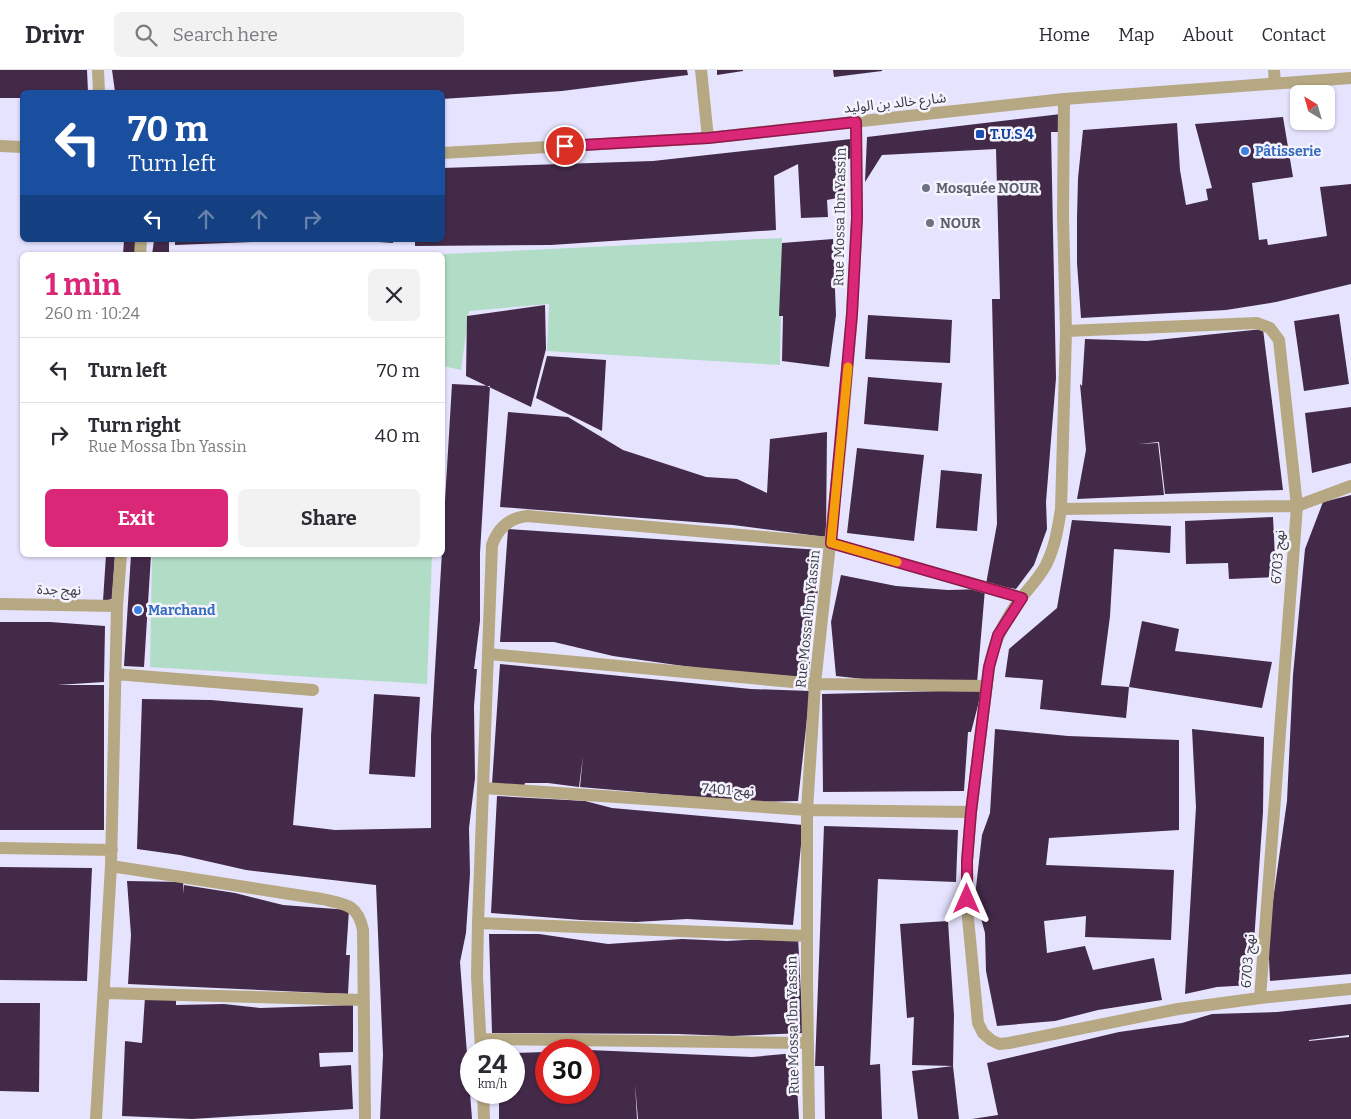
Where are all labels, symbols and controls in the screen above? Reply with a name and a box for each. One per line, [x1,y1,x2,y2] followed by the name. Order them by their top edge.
[114,12,464,57] search box
[25,21,84,49] text: Drivr
[132,21,160,49] icon: search
[172,23,278,46] text: Search here
[1039,24,1090,46] text: Home
[1118,24,1154,46] text: Map
[1182,24,1233,46] text: About
[1261,24,1326,46] text: Contact
[1290,85,1335,130] north arrow
[1290,85,1335,130] map controls
[843,89,947,119] street label: شارع خالد بن الوليد
[128,108,208,150] text: 70 m
[45,110,110,175] icon: left
[544,125,586,167] pin
[990,126,1034,143] place label: T.U.S 4
[974,128,986,140] marker: T.U.S 4
[551,132,579,160] icon: arrive
[1255,143,1322,160] place label: Pâtisserie
[1239,145,1251,157] marker: Pâtisserie
[830,147,850,287] street label: Rue Mossa Ibn Yassin
[128,150,216,177] text: Turn left
[936,180,1039,197] place label: Mosquée NOUR
[920,182,932,194] marker: Mosquée NOUR
[139,205,167,233] icon: left
[192,205,220,233] icon: ahead
[245,205,273,233] icon: ahead
[298,205,326,233] icon: right
[940,215,981,232] place label: NOUR
[924,217,936,229] marker: NOUR
[45,267,121,303] text: 1 min
[368,269,420,321] button: close
[45,304,140,323] text: 260 m · 10:24
[45,356,73,384] icon: left
[88,359,167,382] text: Turn left
[377,359,420,382] text: 70 m
[88,414,181,437] text: Turn right
[45,421,73,449] icon: right
[375,424,420,447] text: 40 m
[88,437,247,456] text: Rue Mossa Ibn Yassin
[45,489,228,547] button: Exit
[238,489,420,547] button: Share
[1268,529,1290,585] street label: نهج 6703
[792,549,824,689] street label: Rue Mossa Ibn Yassin
[37,581,81,601] street label: نهج جدة
[148,602,216,619] place label: Marchand
[132,604,144,616] marker: Marchand
[701,780,755,802] street label: نهج 7401
[940,872,992,924] position arrow
[1238,933,1260,989] street label: نهج 6703
[783,955,803,1095] street label: Rue Mossa Ibn Yassin
[535,1039,600,1104] speed limit sign: 30
[478,1050,507,1080] text: 24
[478,1077,507,1091] text: km/h

